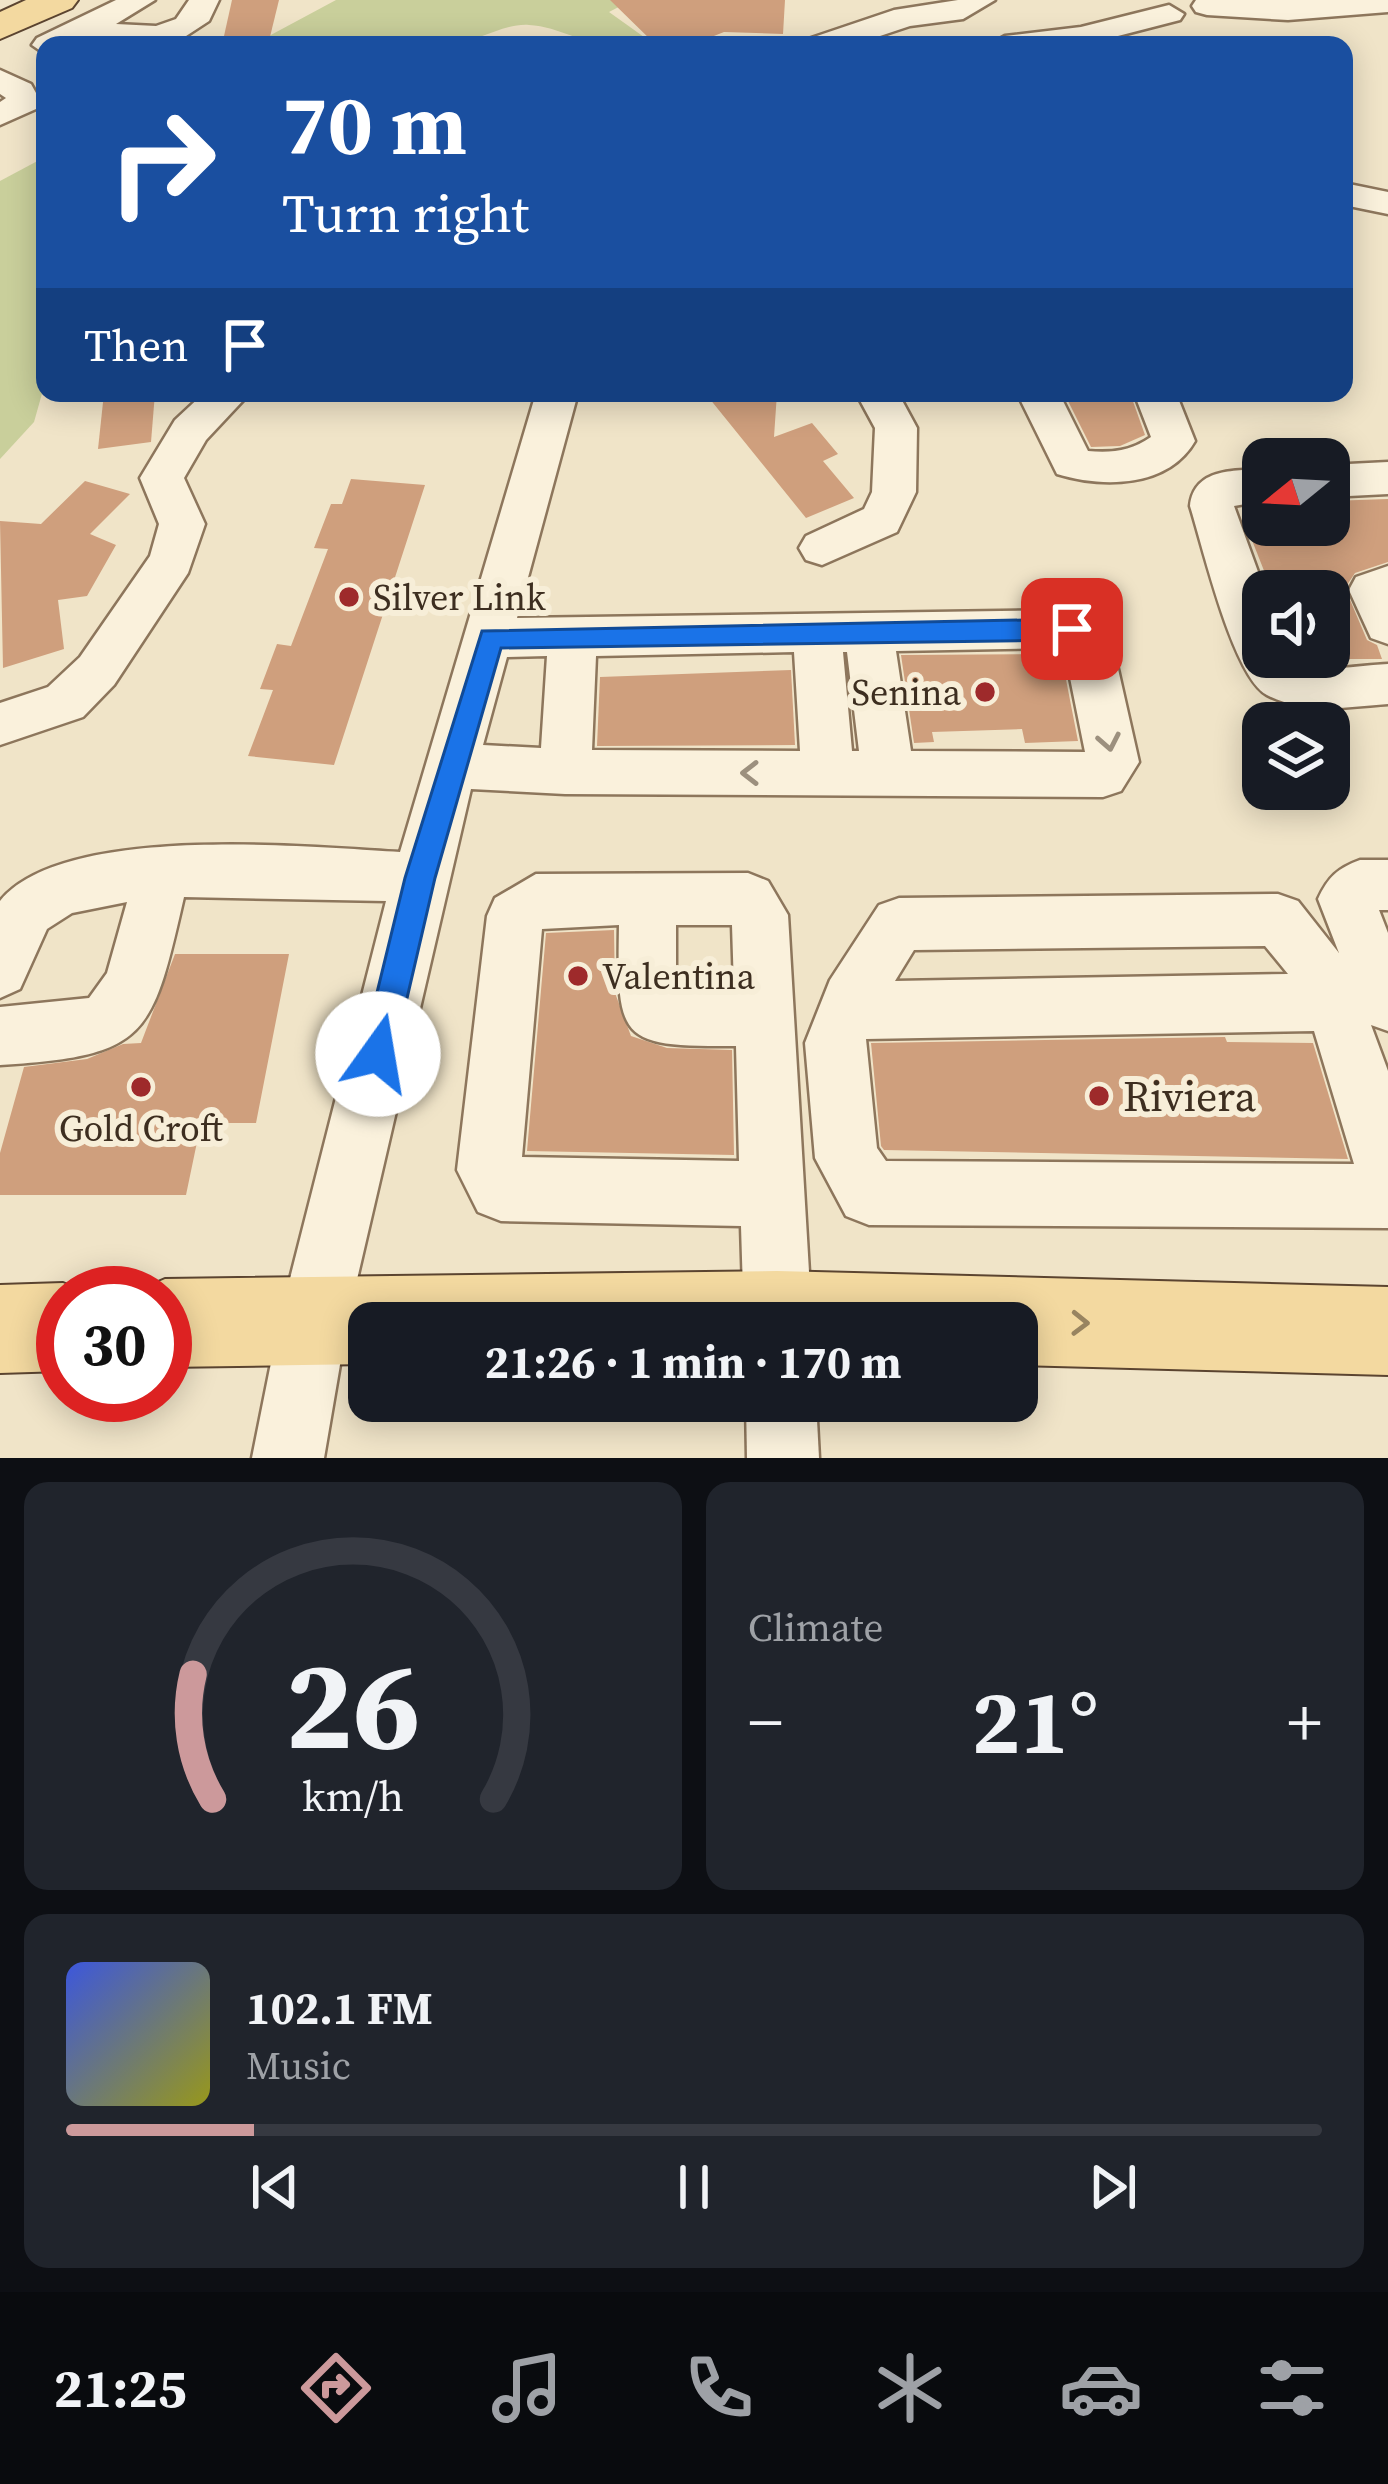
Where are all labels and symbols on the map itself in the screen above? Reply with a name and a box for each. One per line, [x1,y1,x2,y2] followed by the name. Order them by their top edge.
[1242,438,1350,546] north arrow
[373,573,546,622] place label: Silver Link
[1021,578,1123,680] pin
[336,584,362,610] marker: Silver Link
[852,668,962,717] place label: Senina
[972,679,998,705] marker: Senina
[1095,732,1120,752] one-way arrow
[740,761,759,787] one-way arrow
[602,952,756,1001] place label: Valentina
[565,963,591,989] marker: Valentina
[315,991,441,1117] position arrow
[1123,1067,1257,1125] place label: Riviera
[128,1074,154,1100] marker: Gold Croft
[1086,1083,1112,1109] marker: Riviera
[59,1104,224,1153] place label: Gold Croft
[36,1266,192,1422] speed limit sign: 30
[1071,1309,1090,1335] one-way arrow

